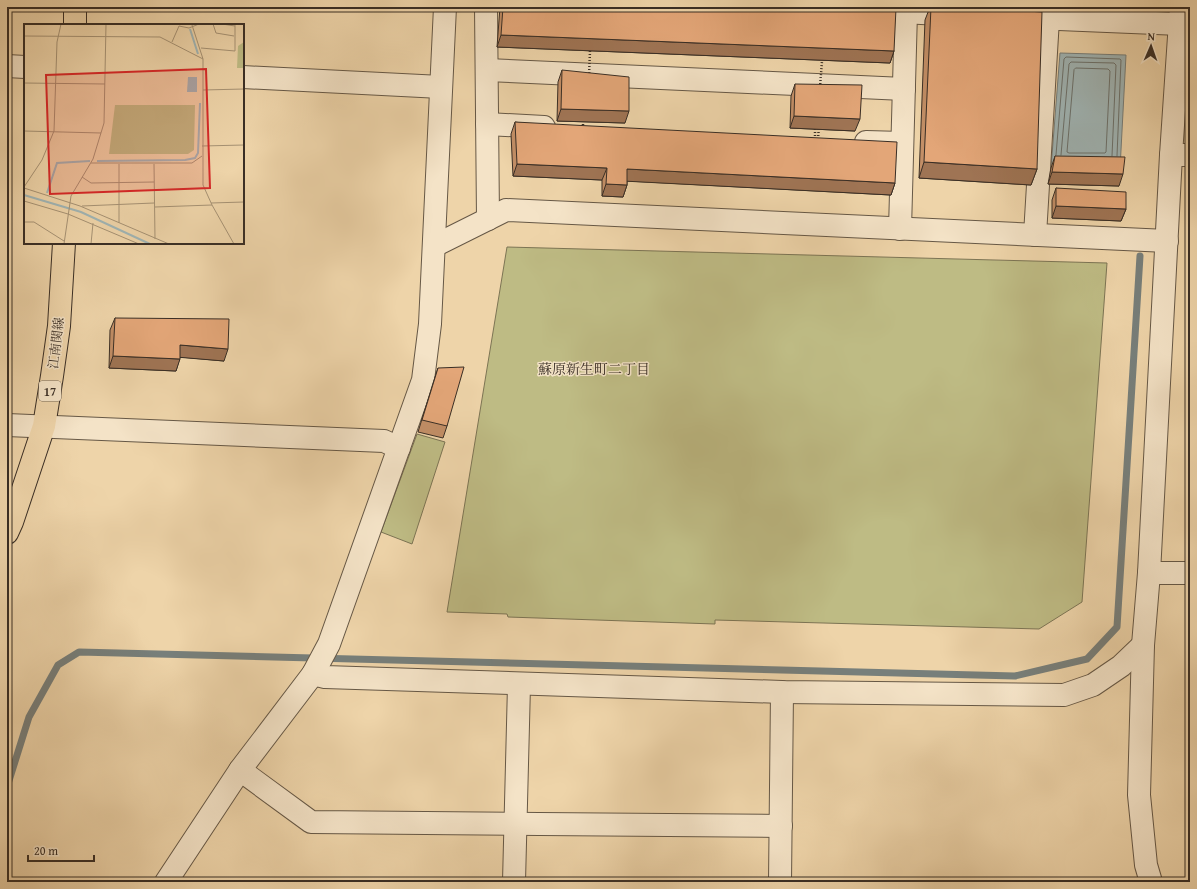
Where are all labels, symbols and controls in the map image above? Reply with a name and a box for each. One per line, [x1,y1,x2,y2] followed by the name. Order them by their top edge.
[24,24,244,244] inset map
[1131,26,1171,66] north arrow
[1147,28,1156,44] text: N
[43,316,69,370] street label: 江南関線
[538,359,650,379] district label: 蘇原新生町二丁目
[39,381,61,401] road number: 17
[28,837,94,863] scale bar
[34,842,58,859] text: 20 m

